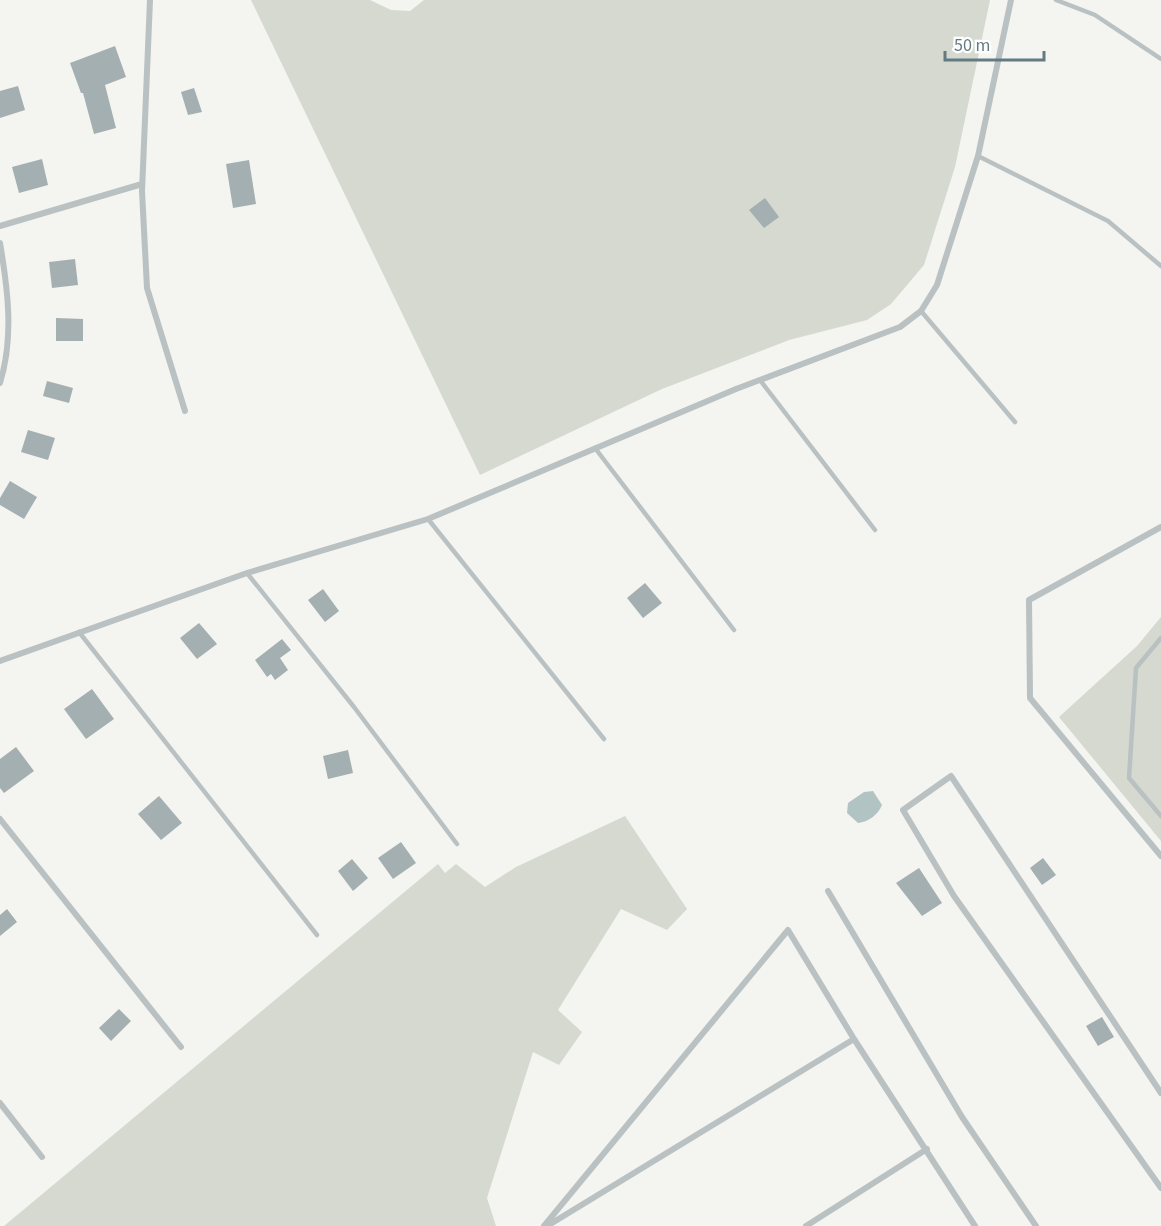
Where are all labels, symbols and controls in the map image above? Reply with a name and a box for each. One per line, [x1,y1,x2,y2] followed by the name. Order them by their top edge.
[945,24,1044,62] scale bar
[954,33,990,58] text: 50 m

